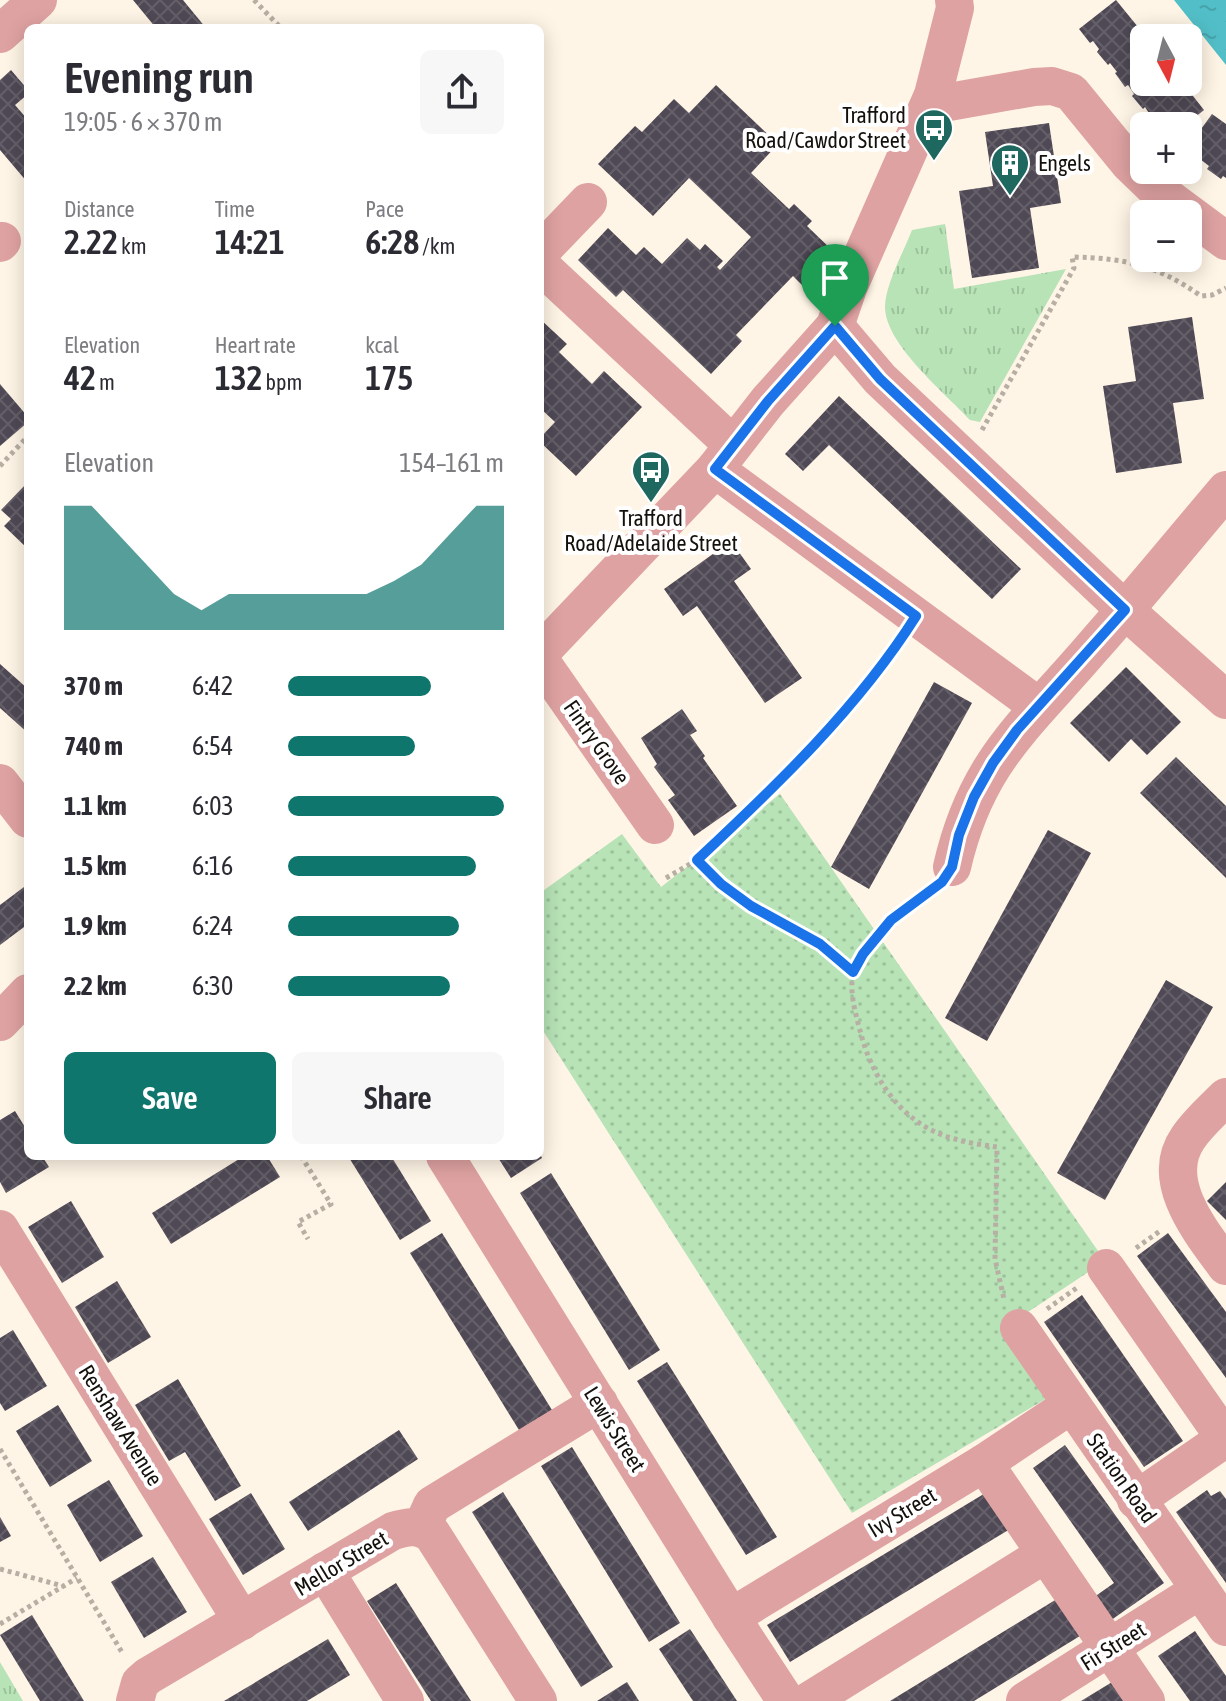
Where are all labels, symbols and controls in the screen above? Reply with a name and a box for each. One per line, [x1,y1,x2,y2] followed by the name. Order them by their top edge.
[1130,24,1202,96] north arrow
[1130,24,1202,272] map controls
[420,50,504,134] button: share
[64,52,254,102] text: Evening run
[745,102,906,153] place label: Trafford Road/Cawdor Street
[64,107,223,137] text: 19:05 · 6 × 370 m
[913,107,955,162] bus stop icon: Trafford Road/Cawdor Street
[1130,112,1202,184] button: +
[989,142,1031,197] building icon: Engels
[1038,150,1091,176] place label: Engels
[64,196,135,222] text: Distance
[215,196,255,222] text: Time
[365,196,404,222] text: Pace
[1130,200,1202,272] button: −
[64,222,118,261] text: 2.22
[215,222,285,261] text: 14:21
[365,222,419,261] text: 6:28
[118,233,147,259] text: km
[419,233,455,259] text: /km
[801,244,869,326] pin
[813,256,857,300] icon: arrive
[64,332,140,358] text: Elevation
[215,332,296,358] text: Heart rate
[365,332,399,358] text: kcal
[64,358,96,397] text: 42
[215,358,263,397] text: 132
[365,358,413,397] text: 175
[96,369,115,395] text: m
[263,369,302,395] text: bpm
[64,448,154,478] text: Elevation
[399,448,504,478] text: 154–161 m
[630,449,672,504] bus stop icon: Trafford Road/Adelaide Street
[564,505,738,556] place label: Trafford Road/Adelaide Street
[64,671,123,701] text: 370 m
[192,671,233,701] text: 6:42
[559,695,635,789] street label: Fintry Grove
[64,731,123,761] text: 740 m
[192,731,233,761] text: 6:54
[64,791,127,821] text: 1.1 km
[192,791,234,821] text: 6:03
[64,851,127,881] text: 1.5 km
[192,851,233,881] text: 6:16
[64,911,127,941] text: 1.9 km
[192,911,233,941] text: 6:24
[64,971,127,1001] text: 2.2 km
[192,971,233,1001] text: 6:30
[64,1052,276,1144] button: Save
[292,1052,504,1144] button: Share
[74,1360,168,1490] street label: Renshaw Avenue
[579,1382,651,1476] street label: Lewis Street
[1082,1428,1162,1528] street label: Station Road
[863,1482,941,1542] street label: Ivy Street
[290,1525,392,1601] street label: Mellor Street
[1076,1616,1150,1676] street label: Fir Street

